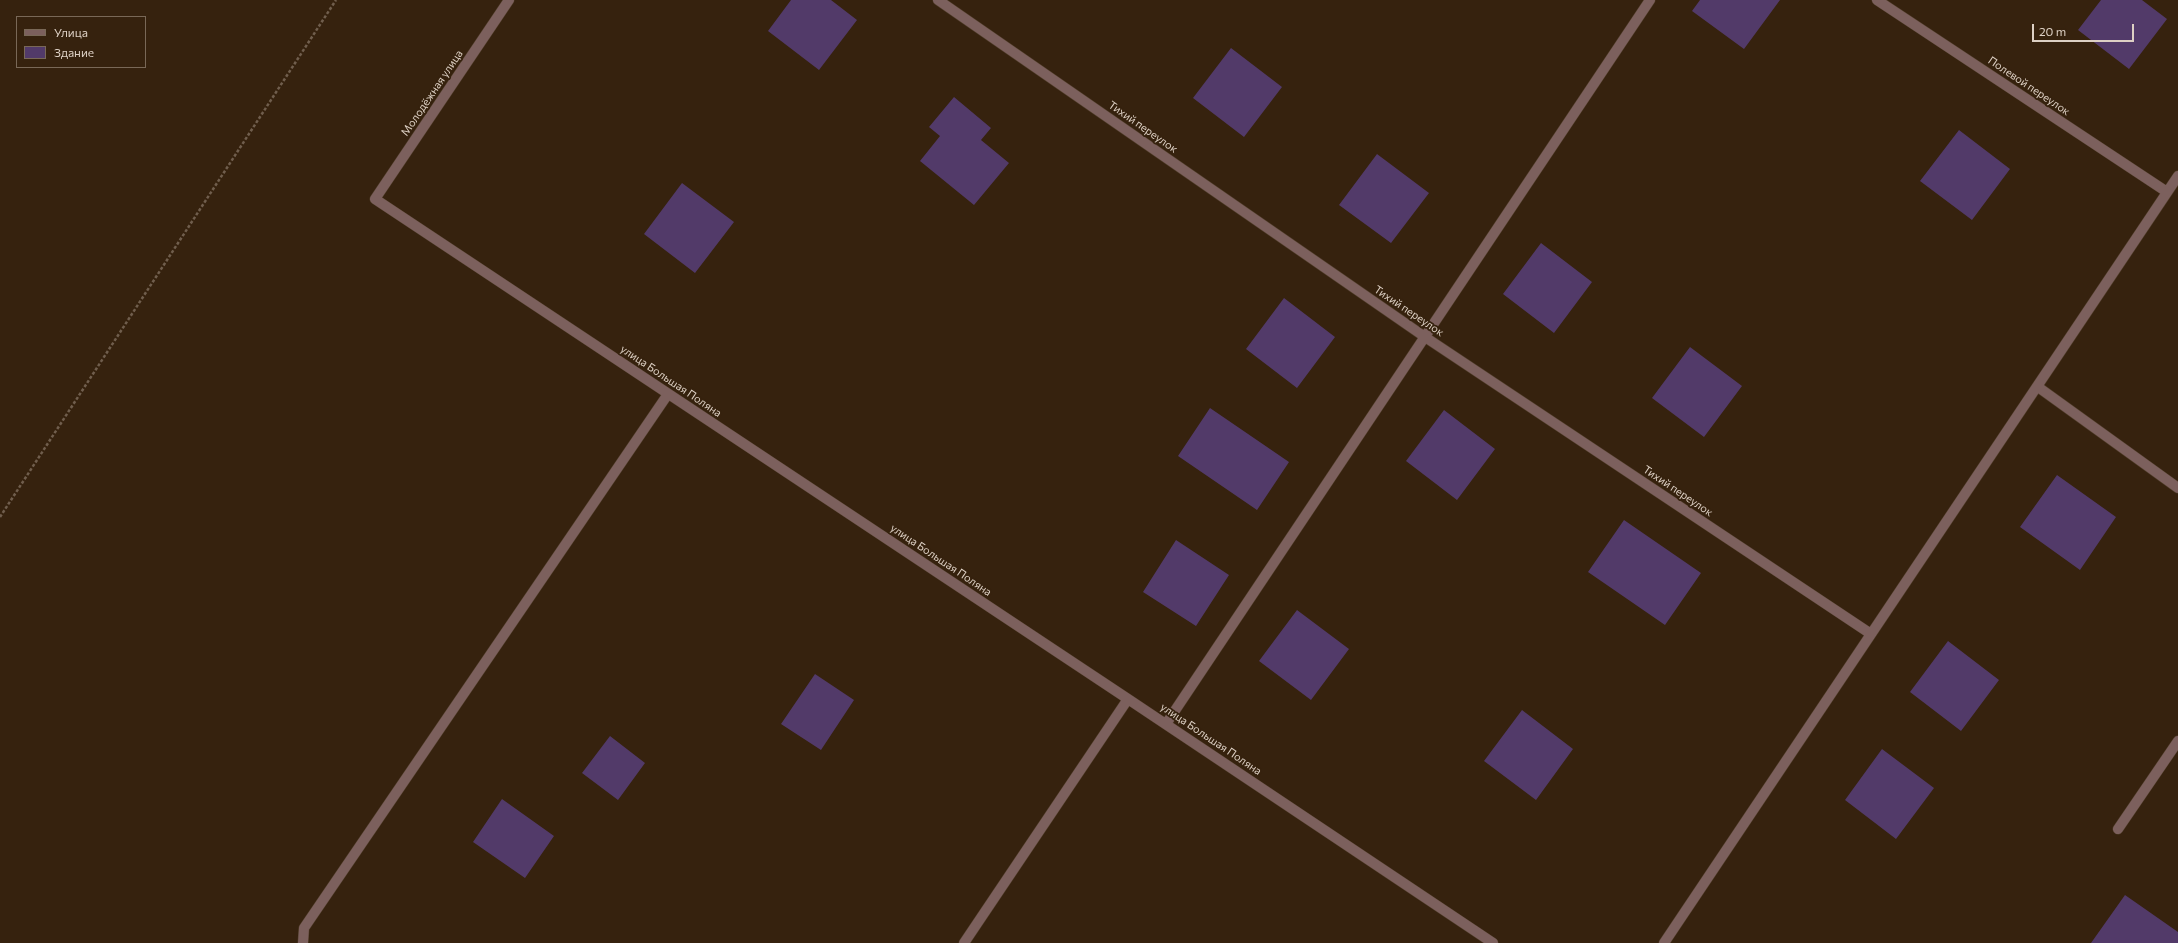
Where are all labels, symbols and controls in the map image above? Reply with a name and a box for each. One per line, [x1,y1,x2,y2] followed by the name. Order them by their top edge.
[16,16,146,68] legend
[2034,16,2136,42] scale bar
[2039,24,2066,38] text: 20 m
[54,25,88,39] text: Улица
[54,45,94,59] text: Здание
[398,48,466,138] street label: Молодёжная улица
[1986,54,2072,118] street label: Полевой переулок
[1106,98,1180,156] street label: Тихий переулок
[1372,283,1446,339] street label: Тихий переулок
[618,342,724,420] street label: улица Большая Поляна
[1641,463,1715,519] street label: Тихий переулок
[888,521,994,599] street label: улица Большая Поляна
[1158,700,1264,778] street label: улица Большая Поляна

